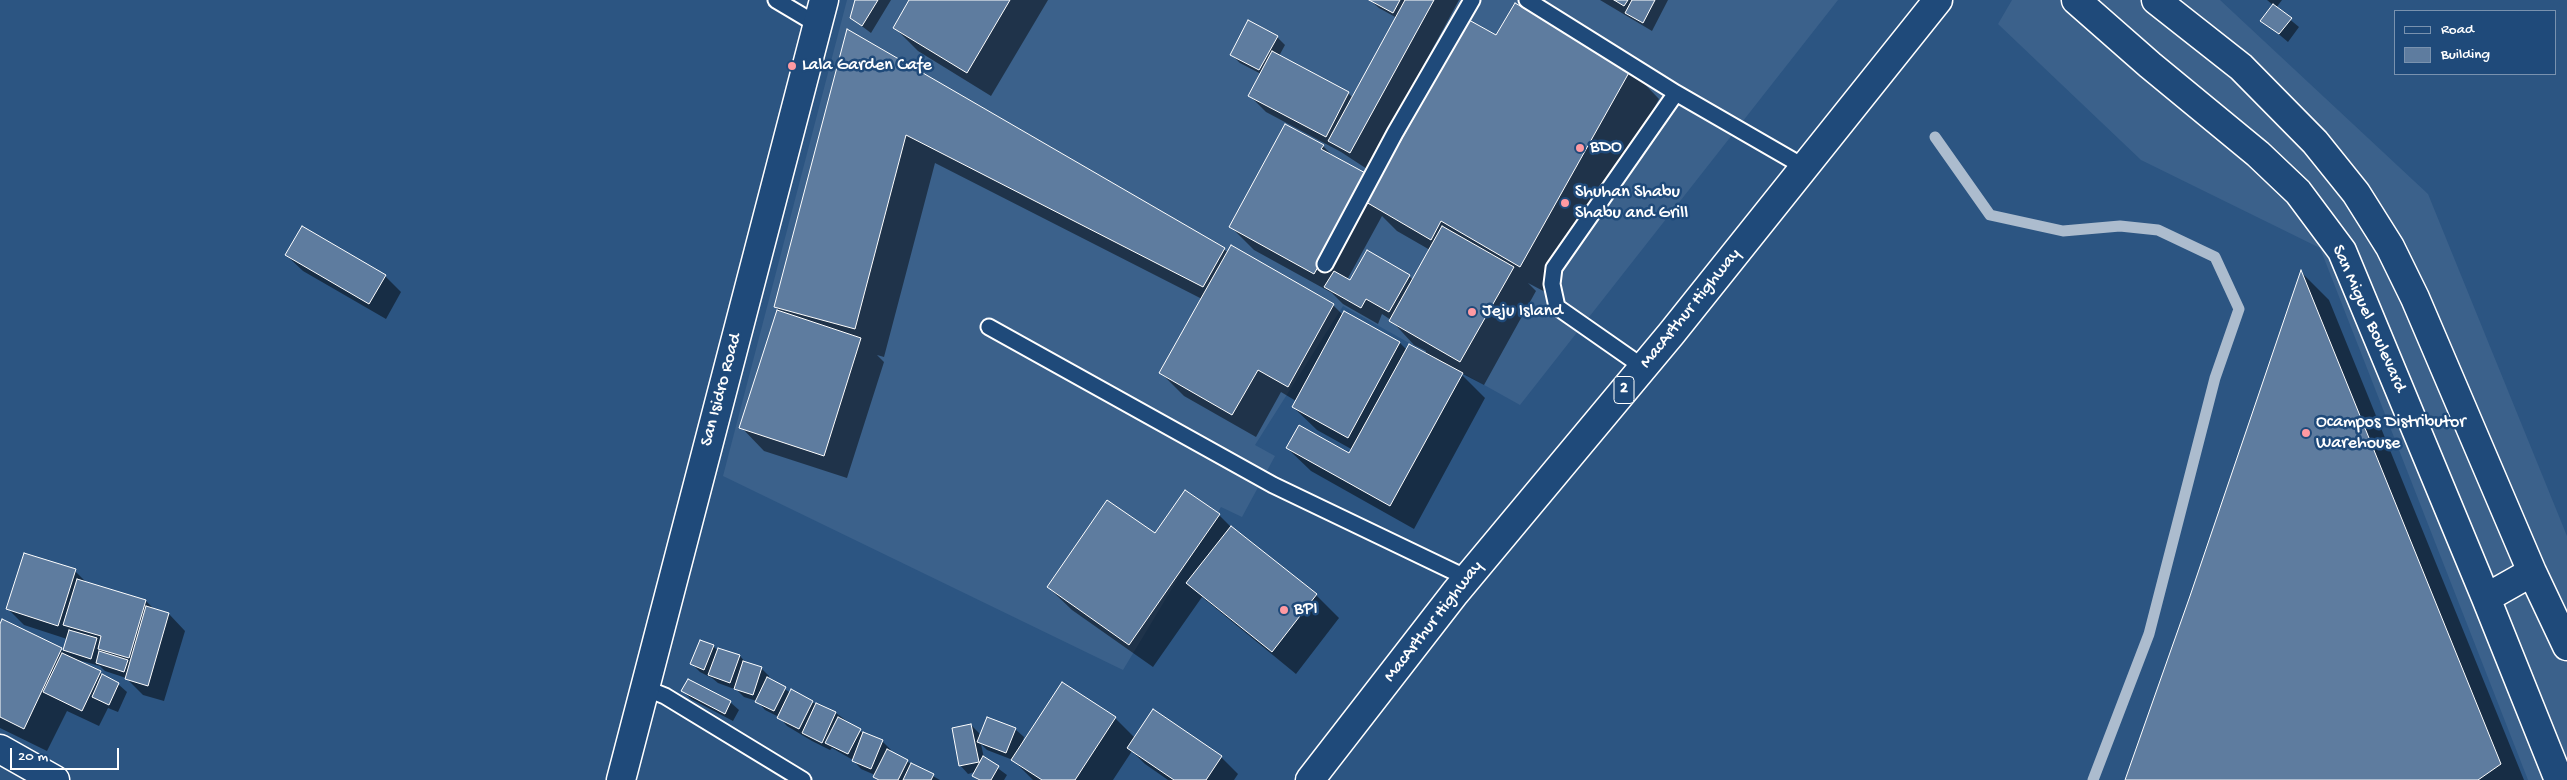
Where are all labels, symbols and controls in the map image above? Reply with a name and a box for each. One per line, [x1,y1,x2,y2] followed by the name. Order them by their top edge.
[2394,10,2557,75] legend
[2441,21,2474,39] text: Road
[2441,46,2490,64] text: Building
[802,55,932,77] place label: Lala Garden Cafe
[786,60,798,72] marker: Lala Garden Cafe
[1590,137,1622,159] place label: BDO
[1574,142,1586,154] marker: BDO
[1575,182,1688,224] place label: Shuhan Shabu Shabu and Grill
[1559,197,1571,209] marker: Shuhan Shabu Shabu and Grill
[2326,242,2410,396] street label: San Miguel Boulevard
[1636,244,1746,374] street label: MacArthur Highway
[1482,301,1563,323] place label: Jeju Island
[1466,306,1478,318] marker: Jeju Island
[697,331,747,449] street label: San Isidro Road
[1614,376,1634,404] road number: 2
[2316,412,2466,454] place label: Ocampos Distributor Warehouse
[2300,427,2312,439] marker: Ocampos Distributor Warehouse
[1380,557,1488,687] street label: MacArthur Highway
[1294,599,1317,621] place label: BPI
[1278,604,1290,616] marker: BPI
[12,738,121,770] scale bar
[18,748,48,766] text: 20 m

